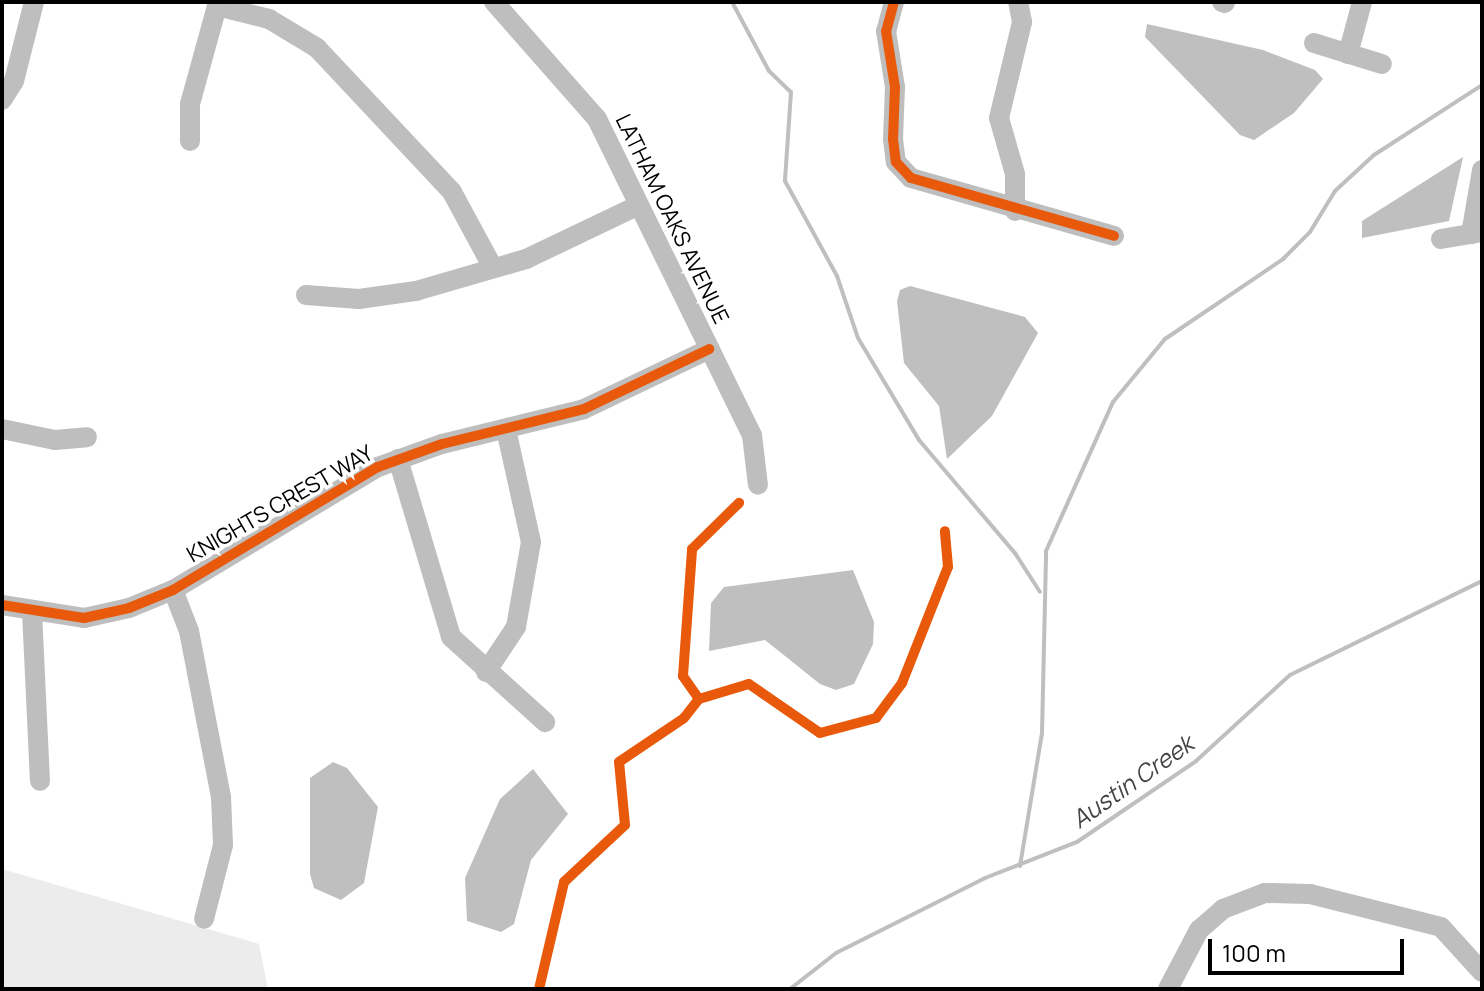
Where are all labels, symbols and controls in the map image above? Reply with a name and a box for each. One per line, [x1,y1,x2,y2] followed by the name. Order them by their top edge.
[610,110,734,328] street label: LATHAM OAKS AVENUE
[182,440,378,568] street label: KNIGHTS CREST WAY
[1066,729,1198,833] water label: Austin Creek
[1212,923,1408,973] scale bar
[1222,936,1286,969] text: 100 m

